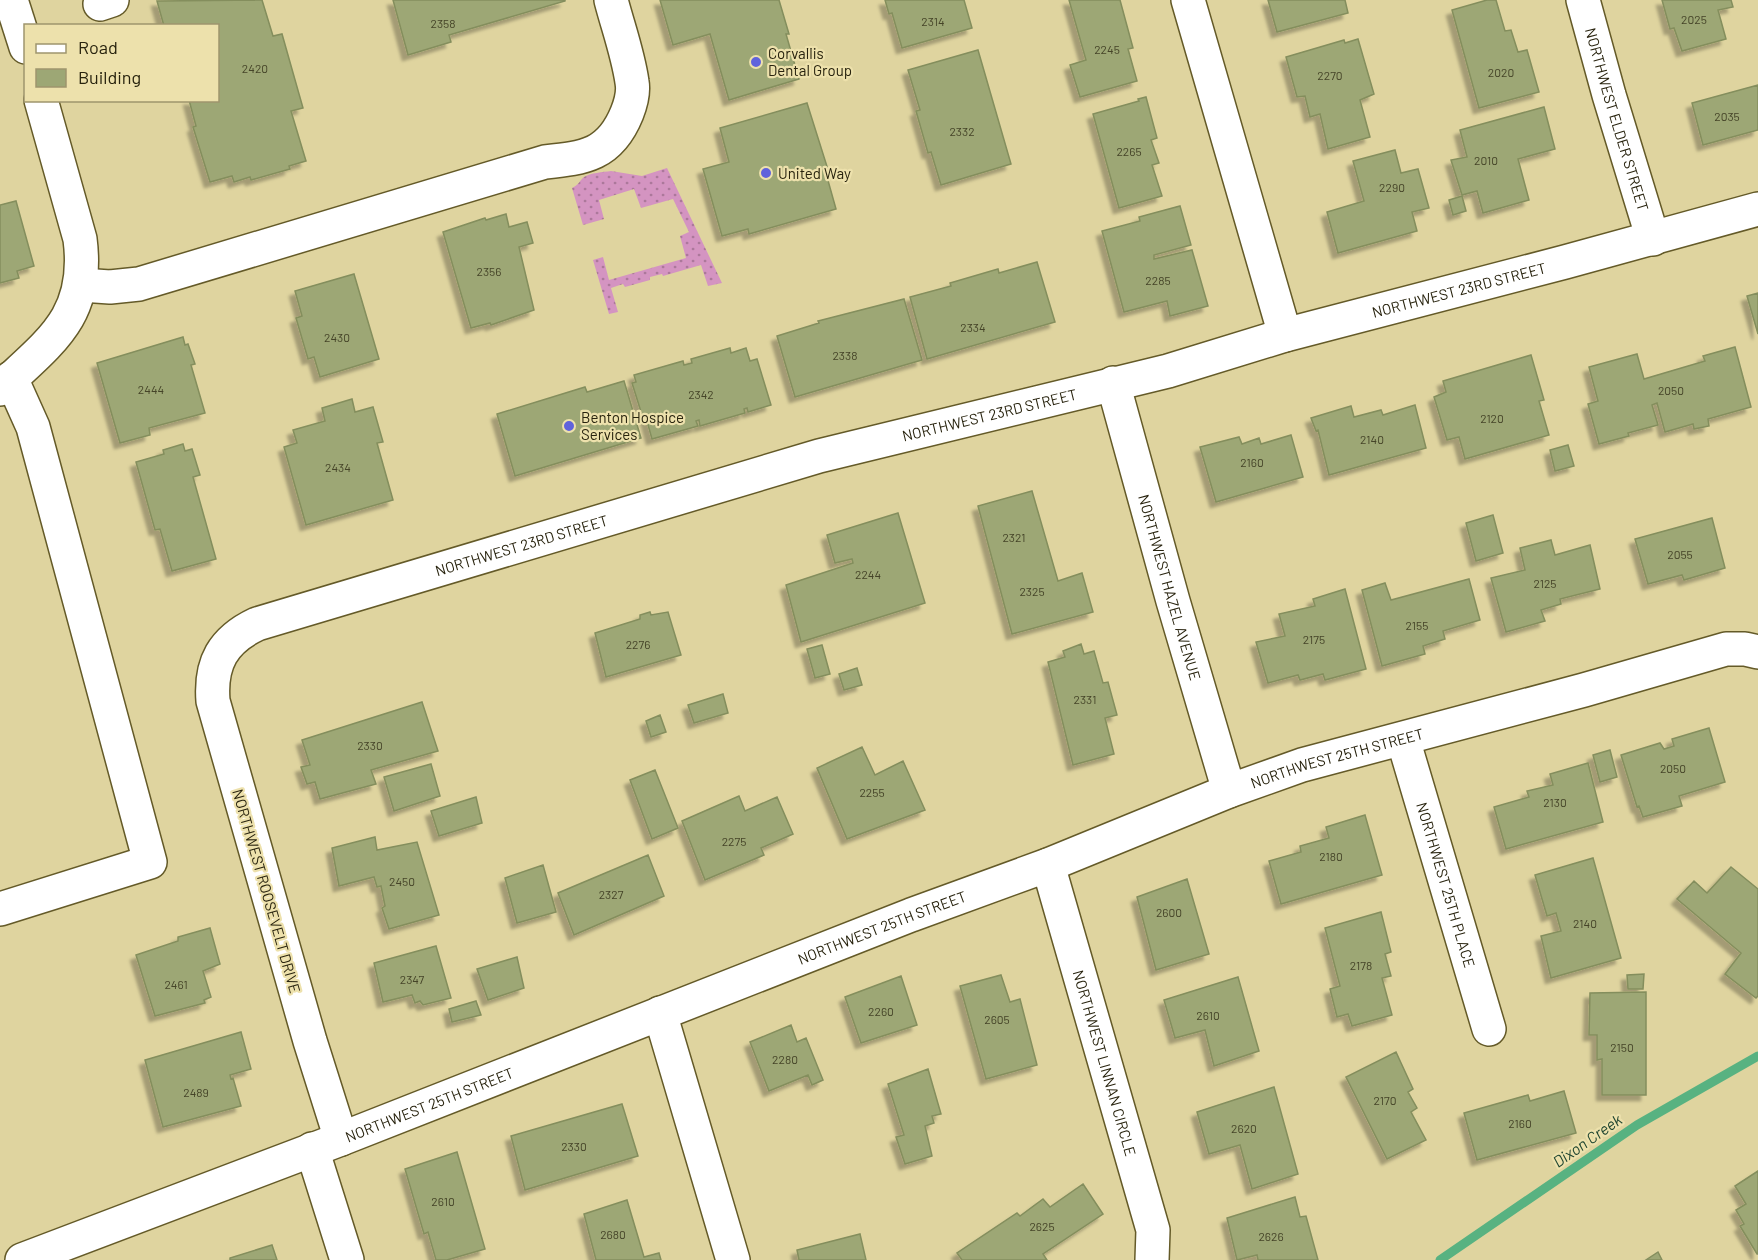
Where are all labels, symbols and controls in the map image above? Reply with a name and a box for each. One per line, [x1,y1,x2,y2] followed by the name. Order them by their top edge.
[1681,12,1707,26] house number: 2025
[921,14,945,28] house number: 2314
[431,16,455,30] house number: 2358
[24,24,219,102] legend
[1582,26,1653,213] street label: NORTHWEST ELDER STREET
[78,36,118,58] text: Road
[1094,42,1120,56] house number: 2245
[768,44,852,79] place label: Corvallis Dental Group
[749,55,763,69] marker: Corvallis Dental Group
[242,61,268,75] house number: 2420
[1488,65,1514,79] house number: 2020
[78,66,141,88] text: Building
[1317,68,1343,82] house number: 2270
[1714,109,1740,123] house number: 2035
[949,124,975,138] house number: 2332
[1116,144,1142,158] house number: 2265
[1474,153,1498,167] house number: 2010
[778,164,851,182] place label: United Way
[759,166,773,180] marker: United Way
[1379,180,1405,194] house number: 2290
[1370,258,1548,321] street label: NORTHWEST 23RD STREET
[477,264,501,278] house number: 2356
[1145,273,1171,287] house number: 2285
[960,320,986,334] house number: 2334
[324,330,350,344] house number: 2430
[833,348,857,362] house number: 2338
[138,382,164,396] house number: 2444
[1658,383,1684,397] house number: 2050
[900,385,1078,444] street label: NORTHWEST 23RD STREET
[688,387,714,401] house number: 2342
[581,408,684,443] place label: Benton Hospice Services
[1480,411,1504,425] house number: 2120
[562,419,576,433] marker: Benton Hospice Services
[1360,432,1384,446] house number: 2140
[1240,455,1264,469] house number: 2160
[325,460,351,474] house number: 2434
[1135,492,1205,682] street label: NORTHWEST HAZEL AVENUE
[433,511,610,579] street label: NORTHWEST 23RD STREET
[1002,530,1026,544] house number: 2321
[1667,547,1693,561] house number: 2055
[855,567,881,581] house number: 2244
[1533,576,1557,590] house number: 2125
[1019,584,1045,598] house number: 2325
[1406,618,1428,632] house number: 2155
[1303,632,1325,646] house number: 2175
[626,637,650,651] house number: 2276
[1074,692,1096,706] house number: 2331
[1248,724,1425,792] street label: NORTHWEST 25TH STREET
[357,738,383,752] house number: 2330
[1660,761,1686,775] house number: 2050
[859,785,885,799] house number: 2255
[229,787,305,995] street label: NORTHWEST ROOSEVELT DRIVE
[1543,795,1567,809] house number: 2130
[1413,800,1479,969] street label: NORTHWEST 25TH PLACE
[722,834,746,848] house number: 2275
[1319,849,1343,863] house number: 2180
[389,874,415,888] house number: 2450
[599,887,624,901] house number: 2327
[795,887,969,968] street label: NORTHWEST 25TH STREET
[1156,905,1182,919] house number: 2600
[1573,916,1597,930] house number: 2140
[1350,958,1372,972] house number: 2178
[1070,968,1140,1158] street label: NORTHWEST LINNAN CIRCLE
[400,972,425,986] house number: 2347
[164,977,188,991] house number: 2461
[868,1004,894,1018] house number: 2260
[1196,1008,1220,1022] house number: 2610
[984,1012,1010,1026] house number: 2605
[1610,1040,1634,1054] house number: 2150
[772,1052,798,1066] house number: 2280
[343,1063,516,1145] street label: NORTHWEST 25TH STREET
[183,1085,209,1099] house number: 2489
[1374,1093,1396,1107] house number: 2170
[1549,1109,1625,1171] water label: Dixon Creek
[1508,1116,1532,1130] house number: 2160
[1231,1121,1257,1135] house number: 2620
[561,1139,587,1153] house number: 2330
[431,1194,455,1208] house number: 2610
[1029,1219,1055,1233] house number: 2625
[600,1227,626,1241] house number: 2680
[1258,1229,1284,1243] house number: 2626

